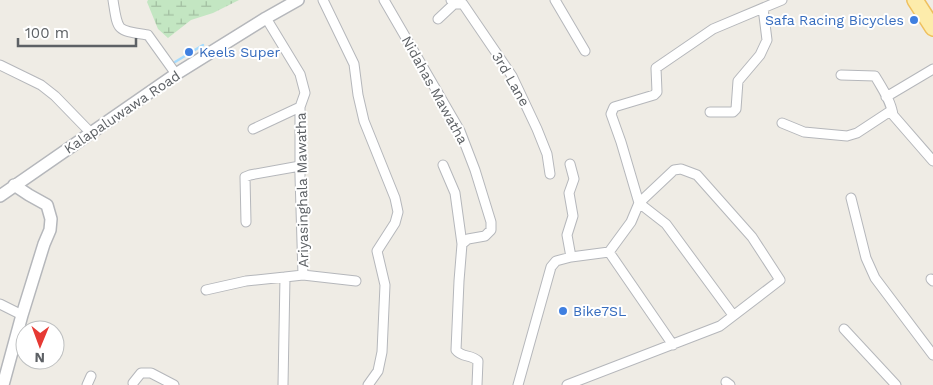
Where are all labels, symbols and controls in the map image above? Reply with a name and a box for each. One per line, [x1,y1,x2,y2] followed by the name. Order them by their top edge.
[765,12,904,28] place label: Safa Racing Bicycles
[908,14,920,26] marker: Safa Racing Bicycles
[18,15,135,47] scale bar
[25,24,69,42] text: 100 m
[399,33,471,147] street label: Nidahas Mawatha
[199,44,281,60] place label: Keels Super
[183,46,195,58] marker: Keels Super
[489,49,533,109] street label: 3rd Lane
[61,67,183,157] street label: Kalapaluwawa Road
[293,112,311,268] street label: Ariyasinghala Mawatha
[573,303,626,319] place label: Bike7SL
[557,305,569,317] marker: Bike7SL
[15,320,65,370] north arrow
[34,350,45,366] text: N

